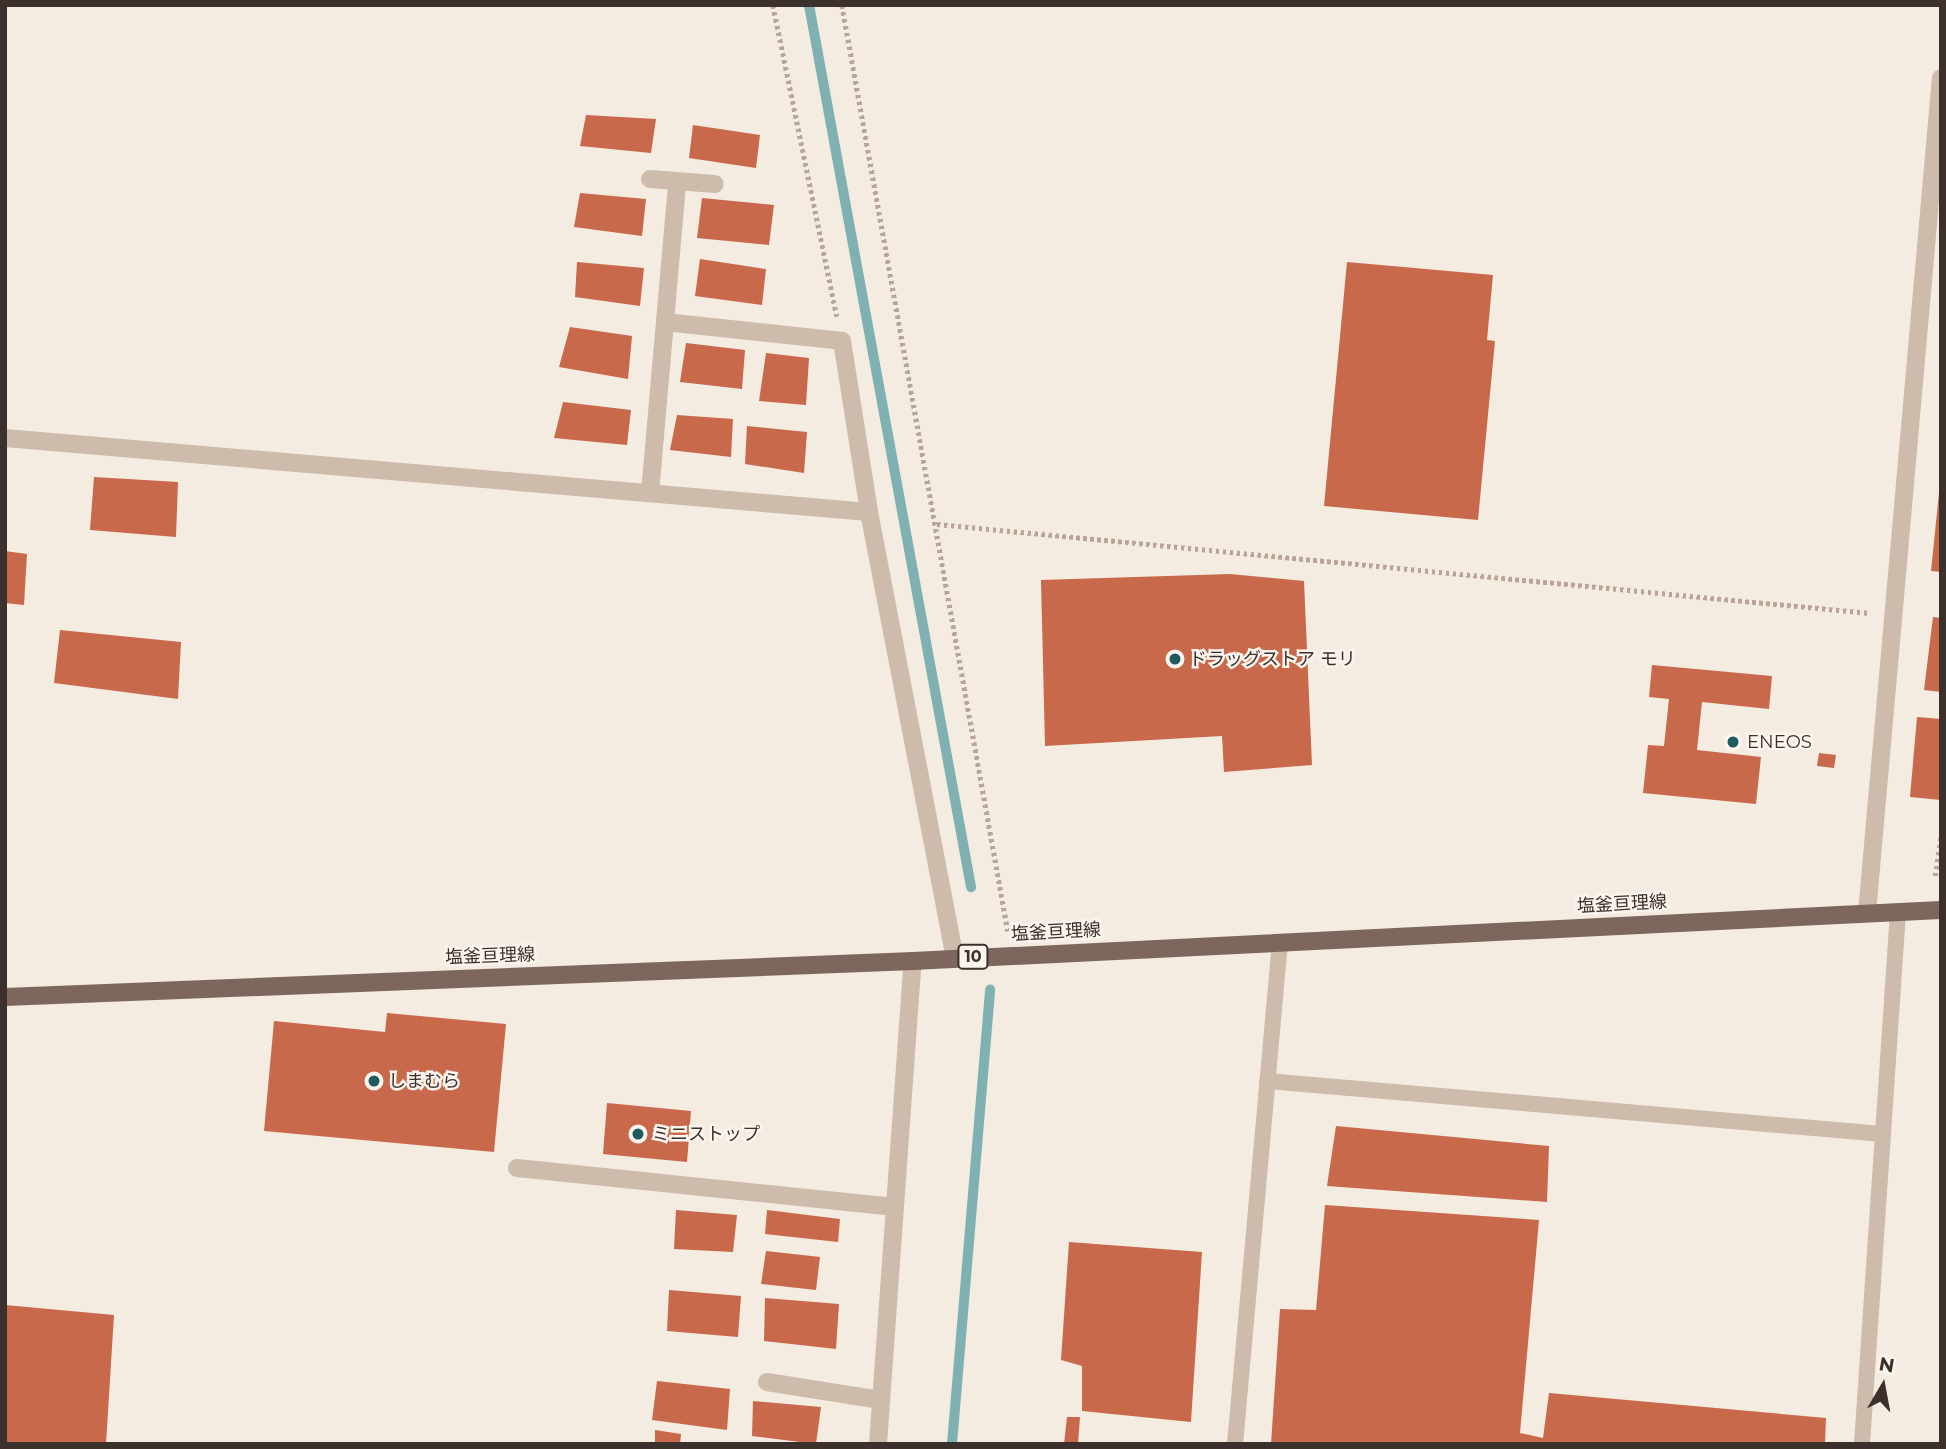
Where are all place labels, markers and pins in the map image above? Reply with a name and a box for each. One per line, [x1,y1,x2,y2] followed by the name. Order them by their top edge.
[1189,648,1356,670] place label: ドラッグストア モリ
[1167,651,1183,667] marker: ドラッグストア モリ
[1747,731,1812,753] place label: ENEOS
[1725,734,1741,750] marker: ENEOS
[388,1070,460,1092] place label: しまむら
[366,1073,382,1089] marker: しまむら
[652,1123,760,1145] place label: ミニストップ
[630,1126,646,1142] marker: ミニストップ

